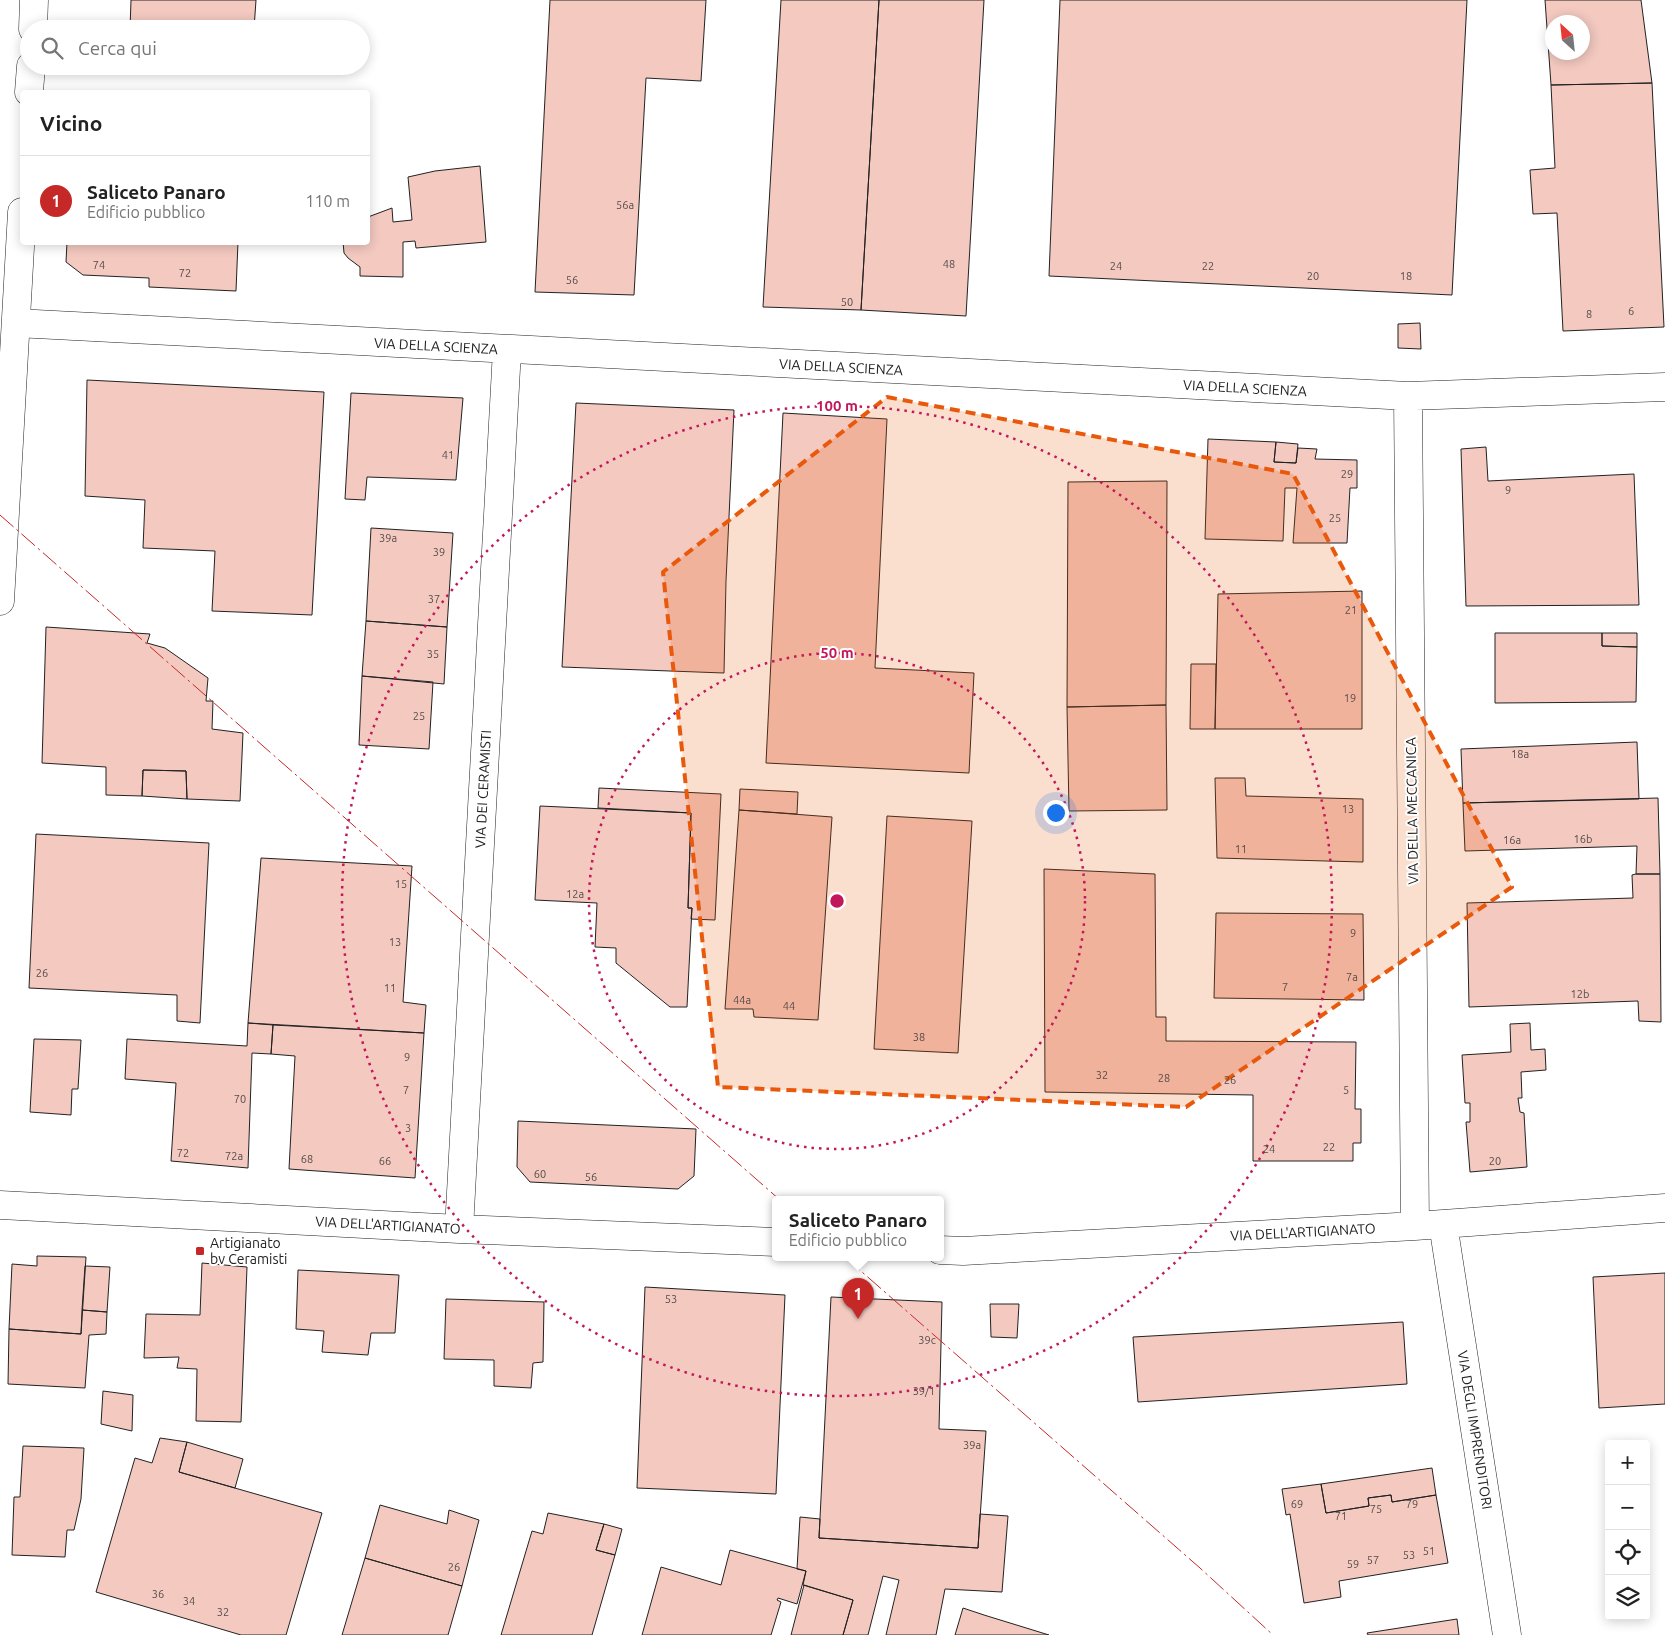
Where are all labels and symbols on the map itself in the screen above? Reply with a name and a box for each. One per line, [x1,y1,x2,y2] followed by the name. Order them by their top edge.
[1545,15,1590,60] north arrow
[616,199,634,211] house number: 56a
[943,258,955,270] house number: 48
[93,259,105,271] house number: 74
[1110,260,1122,272] house number: 24
[1202,260,1214,272] house number: 22
[179,267,191,279] house number: 72
[1307,270,1319,282] house number: 20
[1400,270,1412,282] house number: 18
[566,274,578,286] house number: 56
[841,296,853,308] house number: 50
[1628,305,1634,317] house number: 6
[1586,308,1592,320] house number: 8
[374,335,498,357] street label: VIA DELLA SCIENZA
[779,356,903,378] street label: VIA DELLA SCIENZA
[1183,377,1307,399] street label: VIA DELLA SCIENZA
[816,397,858,414] text: 100 m
[442,449,454,461] house number: 41
[1341,468,1353,480] house number: 29
[1505,484,1511,496] house number: 9
[1329,512,1341,524] house number: 25
[379,532,397,544] house number: 39a
[433,546,445,558] house number: 39
[428,593,440,605] house number: 37
[1345,604,1357,616] house number: 21
[820,644,854,661] text: 50 m
[427,648,439,660] house number: 35
[1344,692,1356,704] house number: 19
[413,710,425,722] house number: 25
[472,729,494,849] street label: VIA DEI CERAMISTI
[1403,737,1421,885] street label: VIA DELLA MECCANICA
[1511,748,1529,760] house number: 18a
[1043,800,1069,826] your location
[1342,803,1354,815] house number: 13
[1574,833,1592,845] house number: 16b
[1503,834,1521,846] house number: 16a
[1235,843,1247,855] house number: 11
[395,878,407,890] house number: 15
[566,888,584,900] house number: 12a
[828,892,846,910] centre of rings
[1350,927,1356,939] house number: 9
[389,936,401,948] house number: 13
[36,967,48,979] house number: 26
[1346,971,1358,983] house number: 7a
[1282,981,1288,993] house number: 7
[384,982,396,994] house number: 11
[1571,988,1589,1000] house number: 12b
[733,994,751,1006] house number: 44a
[783,1000,795,1012] house number: 44
[913,1031,925,1043] house number: 38
[404,1051,410,1063] house number: 9
[1096,1069,1108,1081] house number: 32
[1158,1072,1170,1084] house number: 28
[1224,1074,1236,1086] house number: 26
[403,1084,409,1096] house number: 7
[1343,1084,1349,1096] house number: 5
[234,1093,246,1105] house number: 70
[405,1122,411,1134] house number: 3
[1323,1141,1335,1153] house number: 22
[1263,1143,1275,1155] house number: 24
[177,1147,189,1159] house number: 72
[225,1150,243,1162] house number: 72a
[301,1153,313,1165] house number: 68
[379,1155,391,1167] house number: 66
[1489,1155,1501,1167] house number: 20
[534,1168,546,1180] house number: 60
[585,1171,597,1183] house number: 56
[315,1213,461,1237] street label: VIA DELL'ARTIGIANATO
[1230,1220,1376,1244] street label: VIA DELL'ARTIGIANATO
[210,1235,287,1267] place label: Artigianato bv Ceramisti
[194,1245,206,1257] marker: Artigianato bv Ceramisti
[842,1278,874,1319] pin: 1
[665,1293,677,1305] house number: 53
[918,1334,936,1346] house number: 39c
[1455,1350,1495,1510] street label: VIA DEGLI IMPRENDITORI
[913,1385,935,1397] house number: 39/1
[963,1439,981,1451] house number: 39a
[1291,1498,1303,1510] house number: 69
[1406,1498,1418,1510] house number: 79
[1370,1503,1382,1515] house number: 75
[1335,1510,1347,1522] house number: 71
[1423,1545,1435,1557] house number: 51
[1403,1549,1415,1561] house number: 53
[1367,1554,1379,1566] house number: 57
[1347,1558,1359,1570] house number: 59
[448,1561,460,1573] house number: 26
[152,1588,164,1600] house number: 36
[183,1595,195,1607] house number: 34
[217,1606,229,1618] house number: 32

